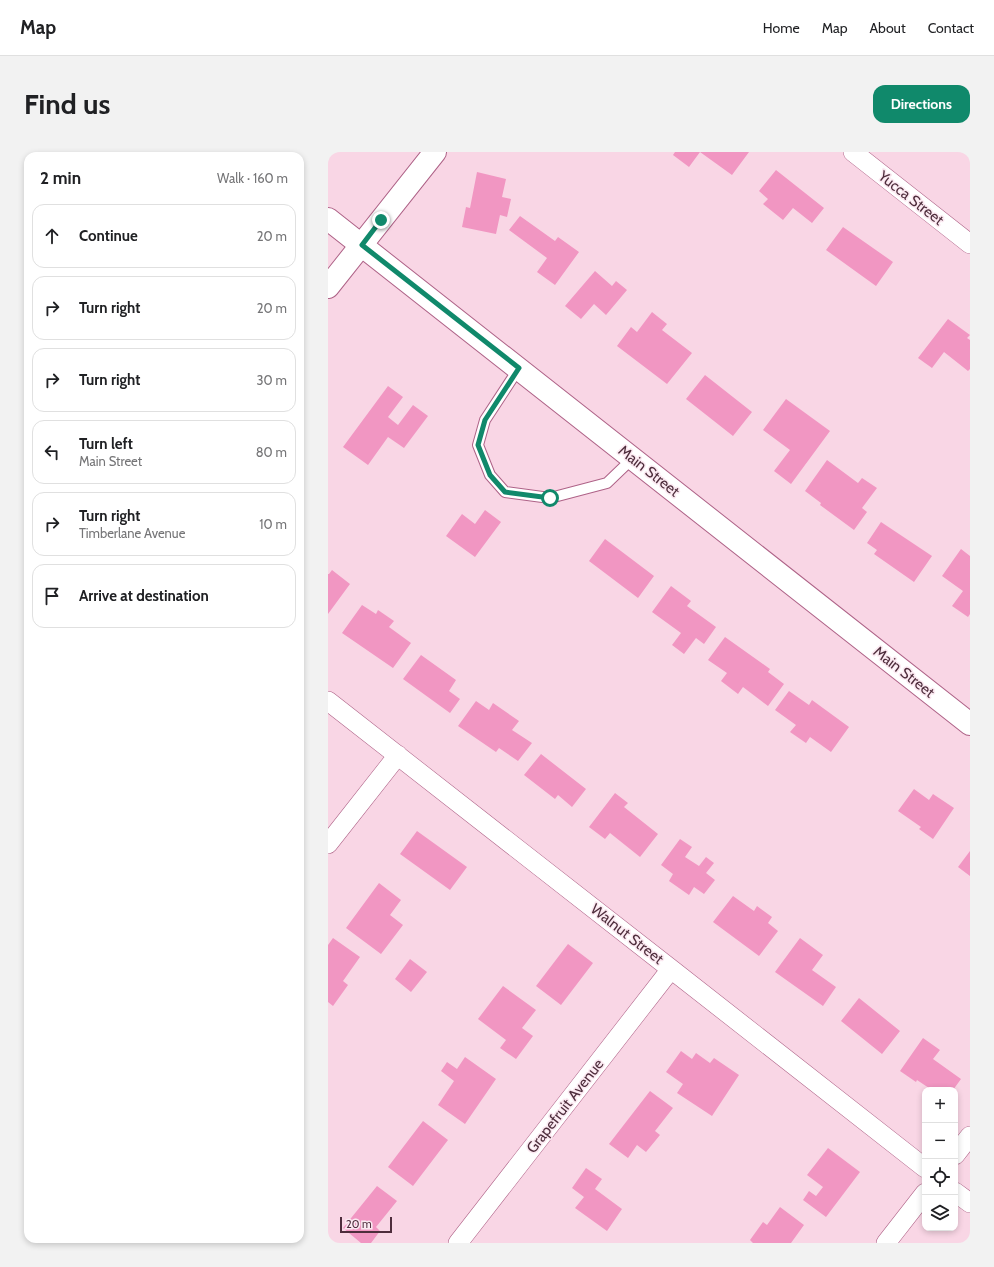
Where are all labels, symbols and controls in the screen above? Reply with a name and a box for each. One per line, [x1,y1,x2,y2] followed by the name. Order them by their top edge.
[20,16,56,39] text: Map
[763,19,800,37] text: Home
[822,19,847,37] text: Map
[869,19,906,37] text: About
[928,19,974,37] text: Contact
[873,85,970,123] button: Directions
[24,87,110,121] text: Find us
[874,166,947,229] street label: Yucca Street
[40,168,81,188] text: 2 min
[217,170,288,186] text: Walk · 160 m
[372,211,390,229] route end
[41,225,63,247] icon: ahead
[79,227,138,245] text: Continue
[257,228,287,244] text: 20 m
[41,297,63,319] icon: right
[79,299,140,317] text: Turn right
[257,300,287,316] text: 20 m
[41,369,63,391] icon: right
[79,371,140,389] text: Turn right
[257,372,287,388] text: 30 m
[79,435,133,453] text: Turn left
[41,441,63,463] icon: left
[615,442,683,500] street label: Main Street
[256,444,287,460] text: 80 m
[79,453,142,469] text: Main Street
[541,489,559,507] route start
[79,507,140,525] text: Turn right
[41,513,63,535] icon: right
[259,516,287,532] text: 10 m
[79,525,185,541] text: Timberlane Avenue
[41,585,63,607] icon: arrive
[79,587,209,605] text: Arrive at destination
[870,643,938,701] street label: Main Street
[587,900,667,968] street label: Walnut Street
[523,1055,608,1157] street label: Grapefruit Avenue
[922,1087,958,1231] map controls
[922,1087,958,1123] button: +
[922,1123,958,1159] button: −
[922,1159,958,1195] button: locate
[922,1195,958,1231] button: layers
[340,1215,392,1234] scale bar
[346,1217,372,1231] text: 20 m

